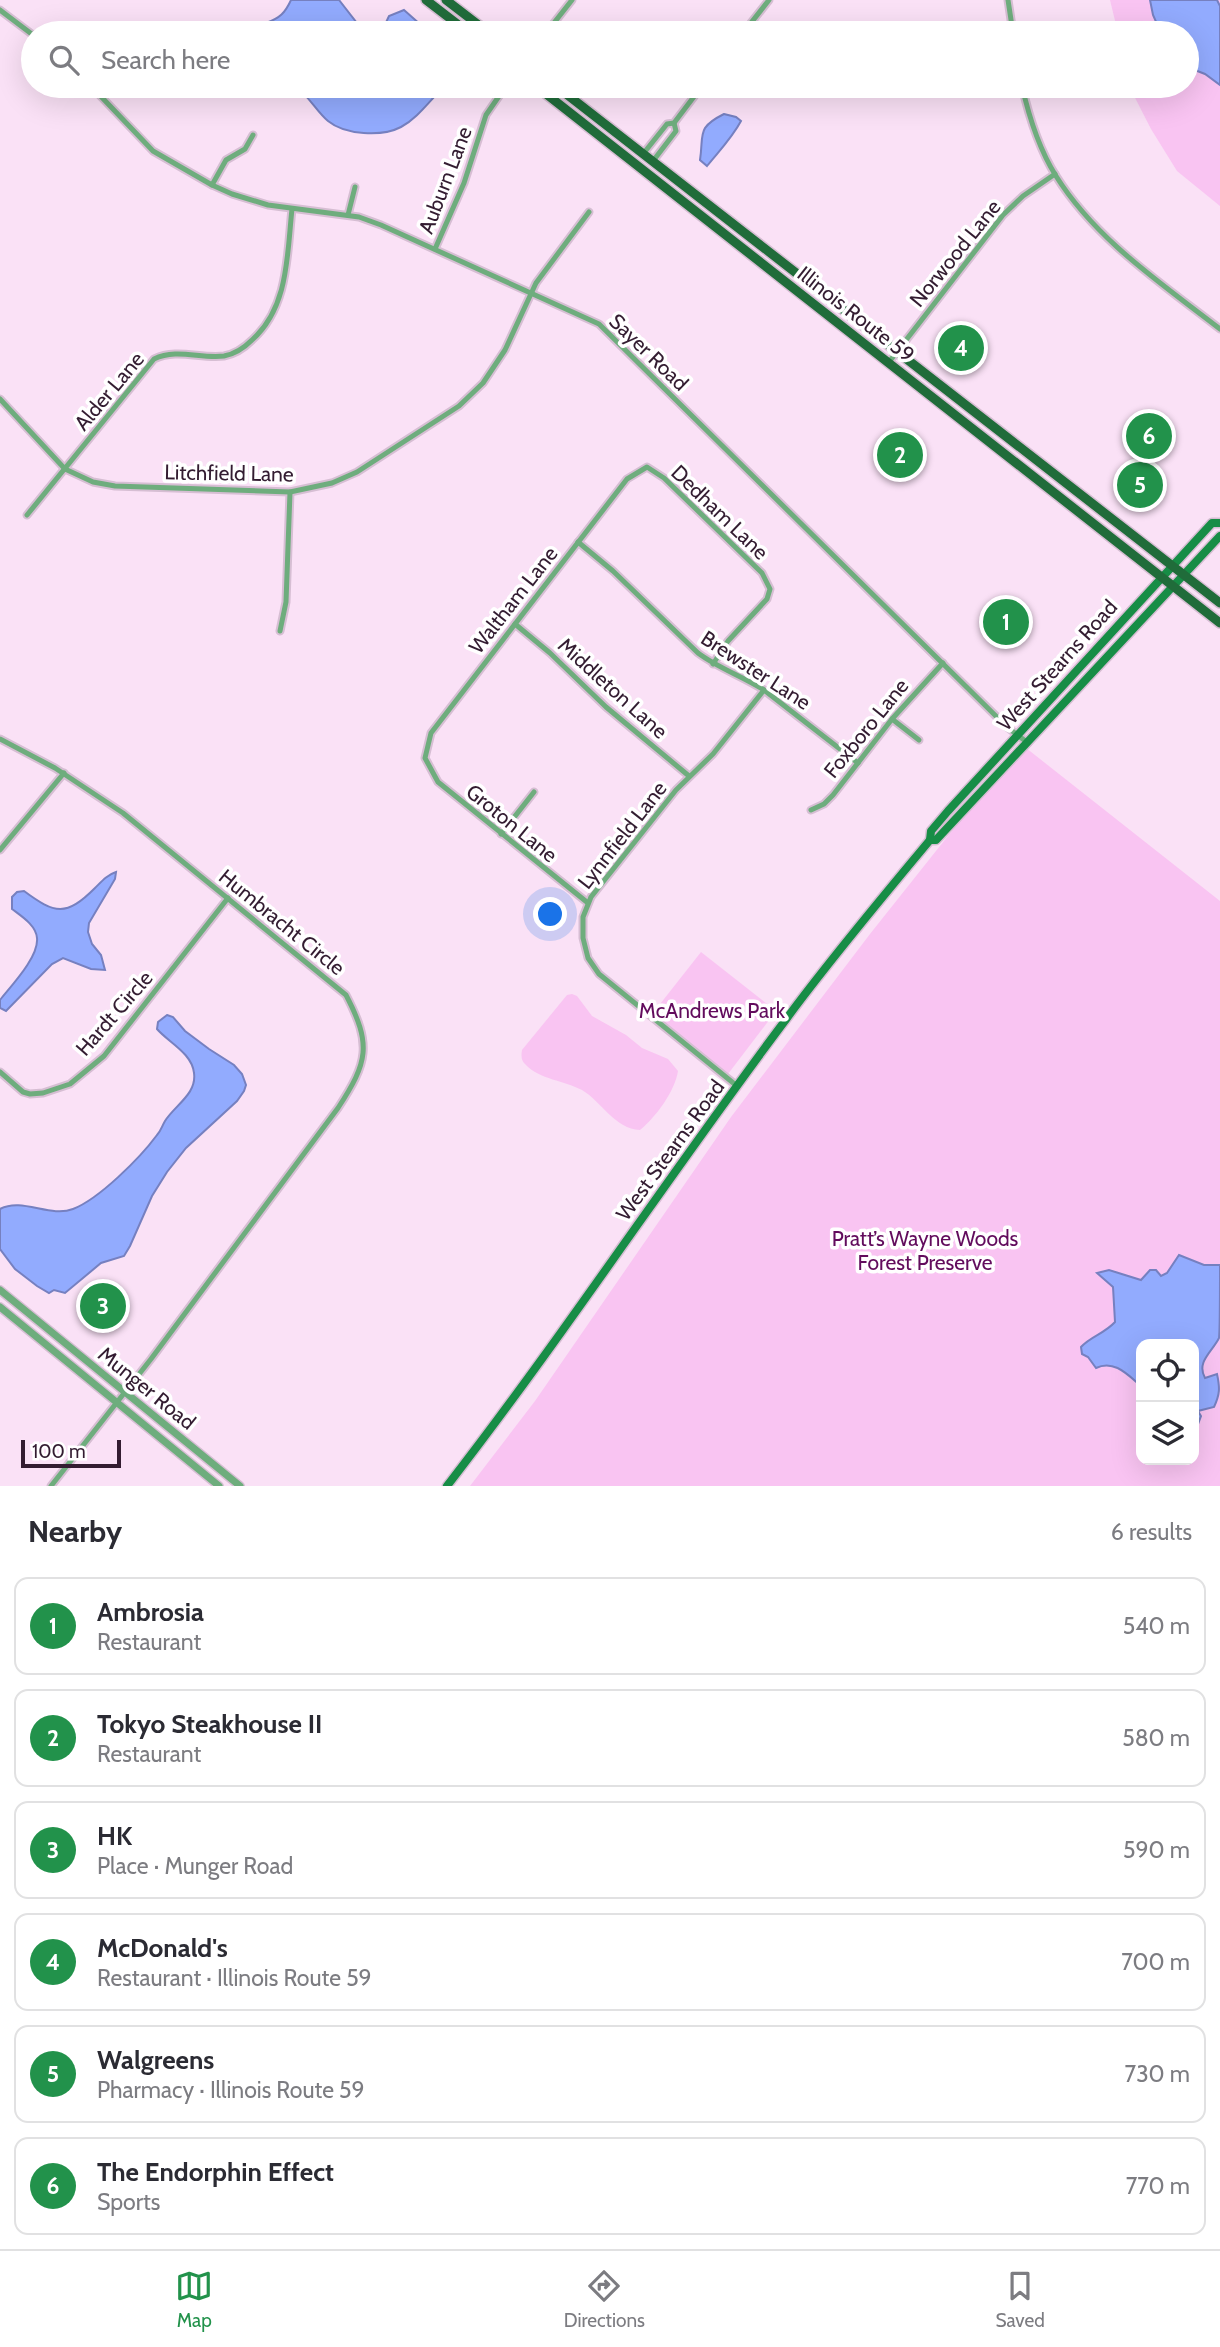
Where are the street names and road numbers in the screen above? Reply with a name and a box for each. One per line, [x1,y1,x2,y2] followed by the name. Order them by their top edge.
[413,123,477,237] street label: Auburn Lane
[904,194,1006,312] street label: Norwood Lane
[793,261,919,367] street label: Illinois Route 59
[604,308,694,396] street label: Sayer Road
[69,347,149,435] street label: Alder Lane
[164,459,294,487] street label: Litchfield Lane
[666,460,774,565] street label: Dedham Lane
[464,541,563,658] street label: Waltham Lane
[992,594,1122,736] street label: West Stearns Road
[696,625,816,715] street label: Brewster Lane
[553,632,673,744] street label: Middleton Lane
[818,673,914,783] street label: Foxboro Lane
[572,776,672,894] street label: Lynnfield Lane
[461,779,563,867] street label: Groton Lane
[214,864,350,980] street label: Humbracht Circle
[70,965,158,1060] street label: Hardt Circle
[611,1075,729,1225] street label: West Stearns Road
[93,1341,201,1435] street label: Munger Road

